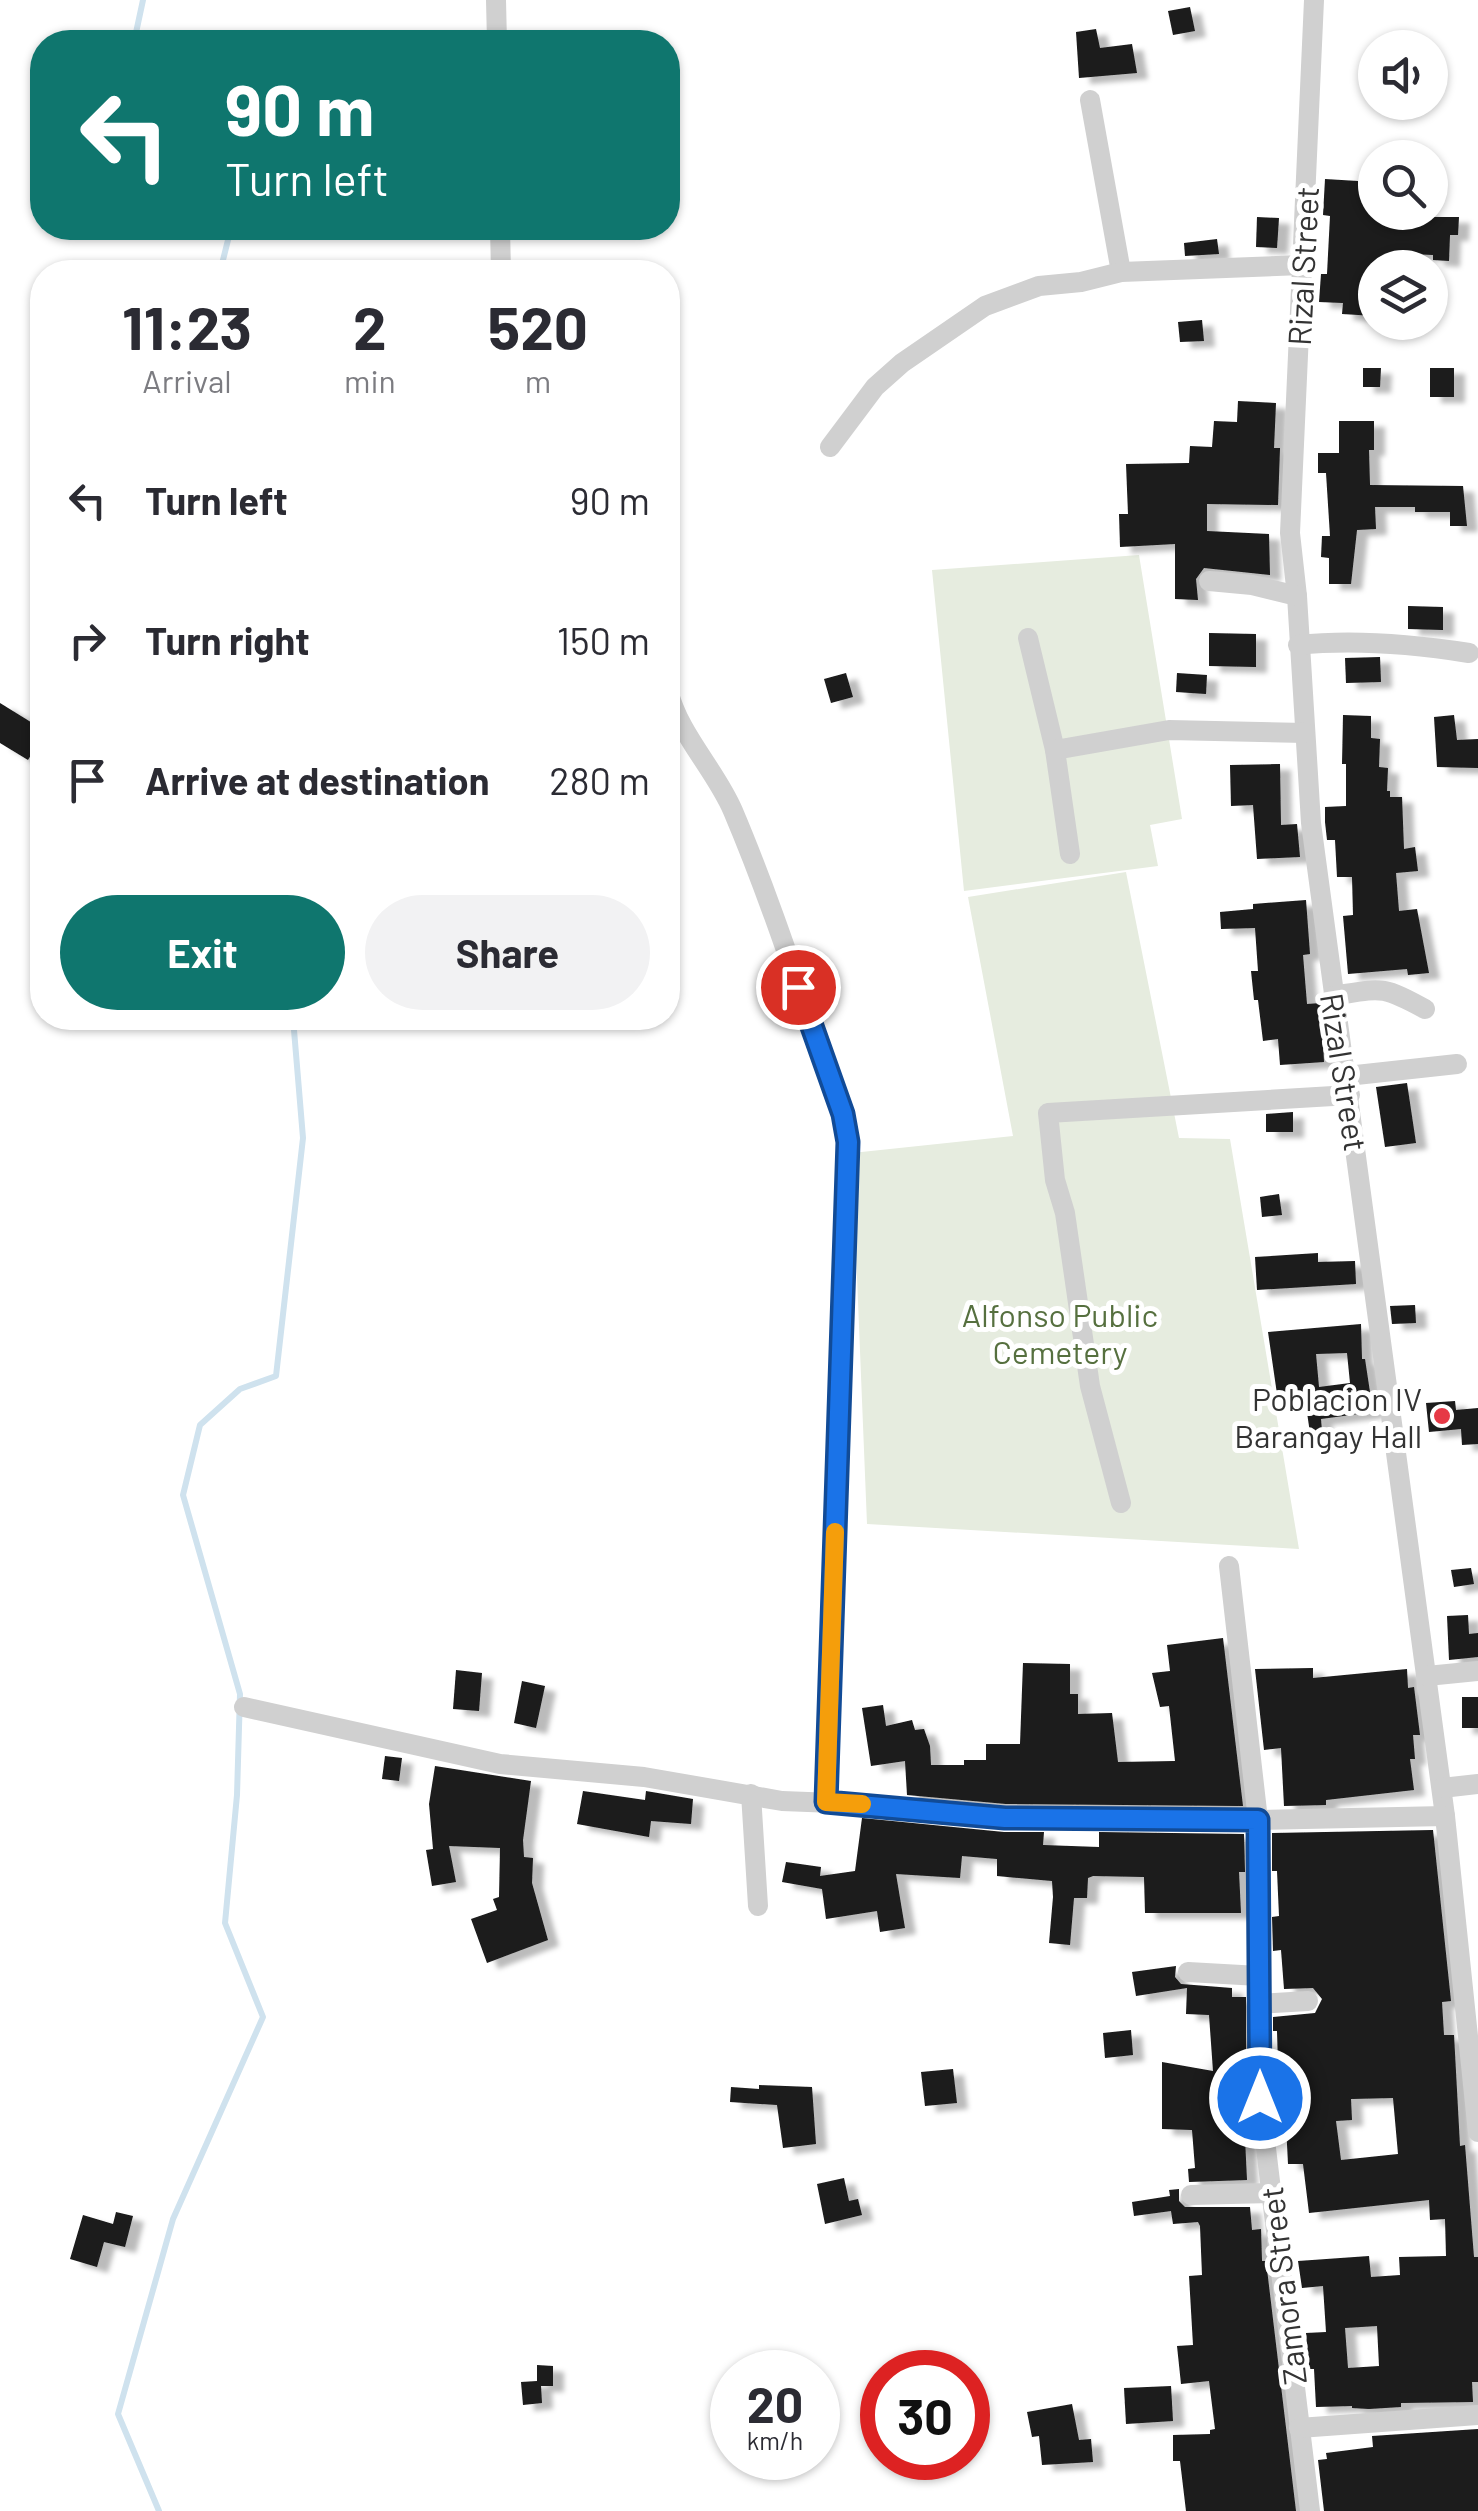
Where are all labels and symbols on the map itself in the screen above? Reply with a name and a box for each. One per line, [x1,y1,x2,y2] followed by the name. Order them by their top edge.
[1279,185,1325,347] street label: Rizal Street
[756,945,841,1030] pin
[1314,990,1376,1154] street label: Rizal Street
[962,1295,1158,1370] park label: Alfonso Public Cemetery
[1234,1379,1422,1454] place label: Poblacion IV Barangay Hall
[1431,1405,1453,1427] marker: Poblacion IV Barangay Hall
[1208,2046,1312,2150] position arrow
[1251,2185,1313,2387] street label: Zamora Street
[860,2350,990,2480] speed limit sign: 30

